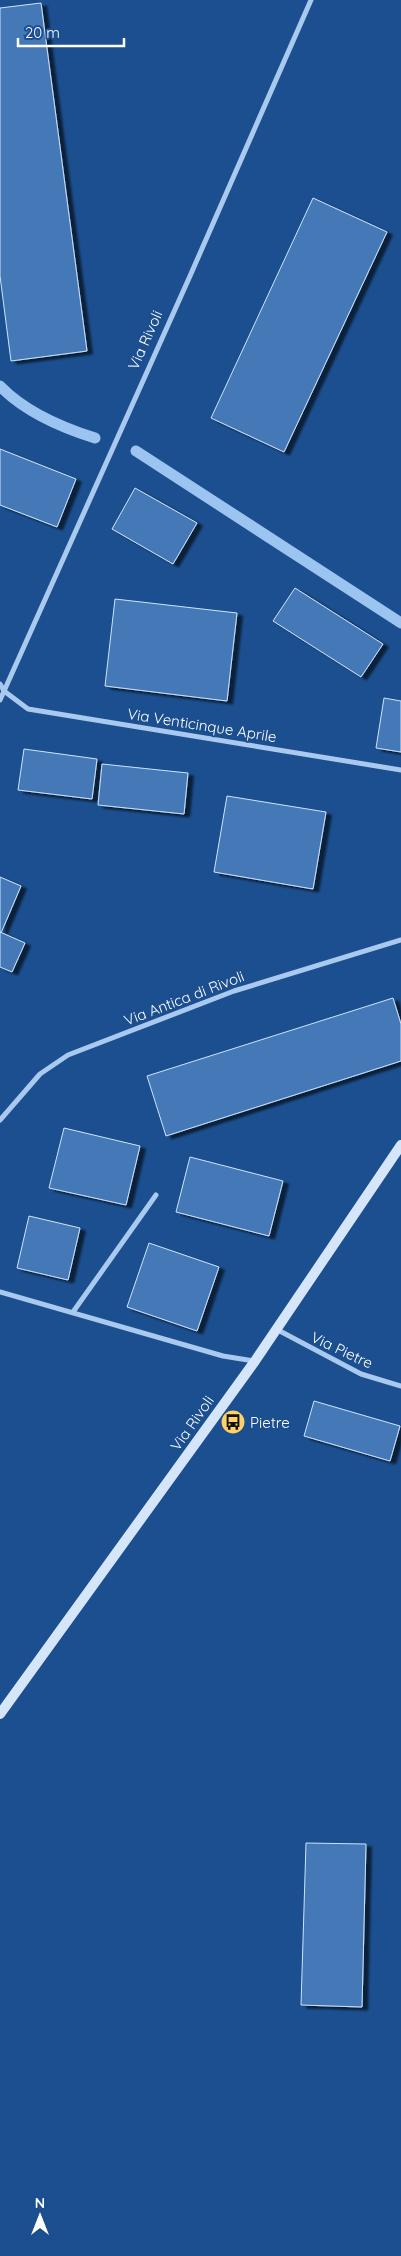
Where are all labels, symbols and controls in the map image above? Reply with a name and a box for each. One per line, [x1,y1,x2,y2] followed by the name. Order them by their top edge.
[18,15,124,47] scale bar
[25,23,60,42] text: 20 m
[123,307,167,373] street label: Via Rivoli
[126,704,278,746] street label: Via Venticinque Aprile
[121,966,247,1030] street label: Via Antica di Rivoli
[308,1327,376,1373] street label: Via Pietre
[166,1392,218,1454] street label: Via Rivoli
[220,1409,246,1435] bus stop icon: Pietre
[250,1413,290,1432] place label: Pietre
[15,2191,65,2241] north arrow
[35,2194,45,2212] text: N

